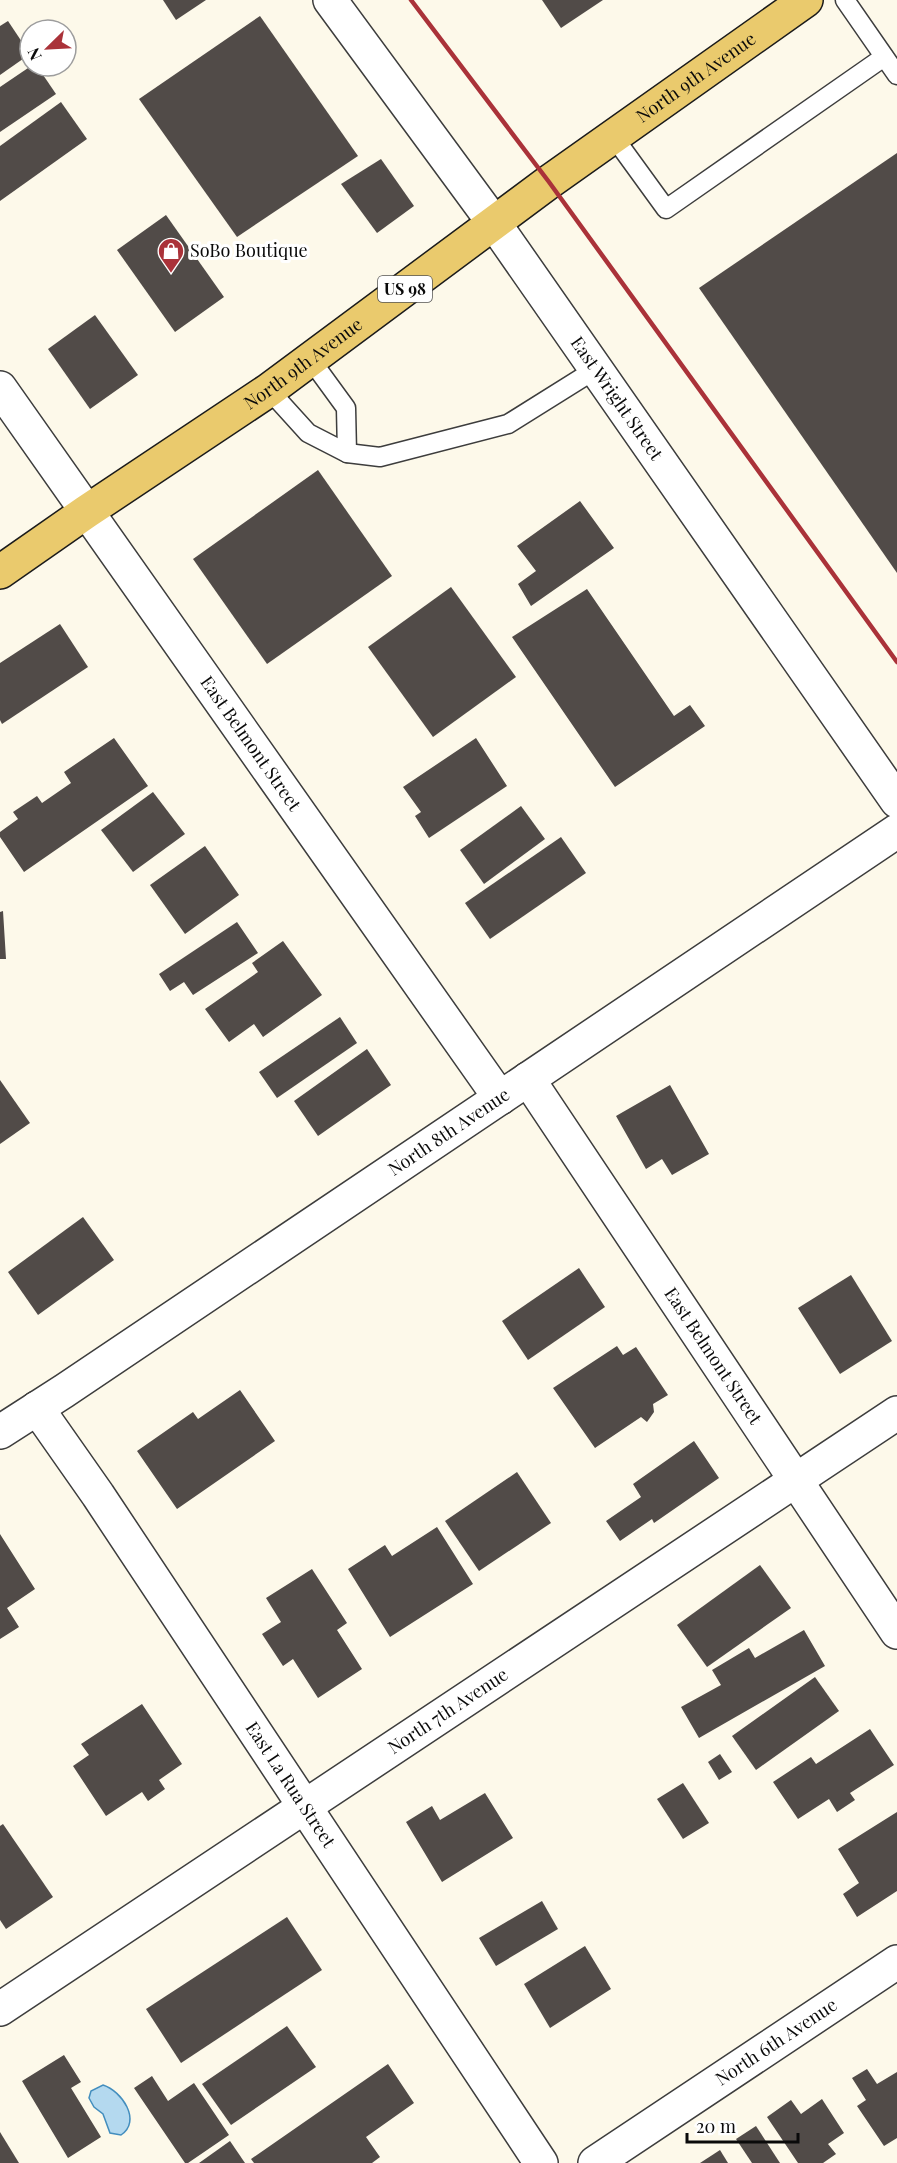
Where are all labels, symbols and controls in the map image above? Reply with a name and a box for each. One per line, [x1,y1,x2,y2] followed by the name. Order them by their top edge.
[18,18,78,78] north arrow
[631,26,760,128] street label: North 9th Avenue
[22,44,46,64] text: N
[156,236,186,274] shop icon: SoBo Boutique
[190,238,308,262] place label: SoBo Boutique
[378,276,432,302] road number: US 98
[239,312,367,414] street label: North 9th Avenue
[566,331,669,465] street label: East Wright Street
[196,671,307,816] street label: East Belmont Street
[383,1082,514,1181] street label: North 8th Avenue
[659,1282,768,1429] street label: East Belmont Street
[383,1662,512,1759] street label: North 7th Avenue
[241,1717,342,1852] street label: East La Rua Street
[710,1992,841,2091] street label: North 6th Avenue
[687,2106,798,2144] scale bar
[696,2114,736,2138] text: 20 m

